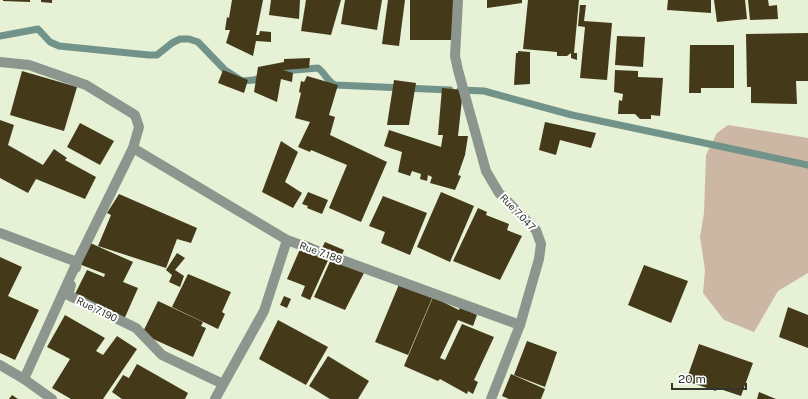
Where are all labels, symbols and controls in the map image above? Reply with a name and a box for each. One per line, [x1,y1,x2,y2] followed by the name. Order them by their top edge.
[498,191,538,233] street label: Rue 7.047
[298,239,344,265] street label: Rue 7.188
[75,294,119,324] street label: Rue 7.190
[672,365,746,391] scale bar
[678,372,706,386] text: 20 m

